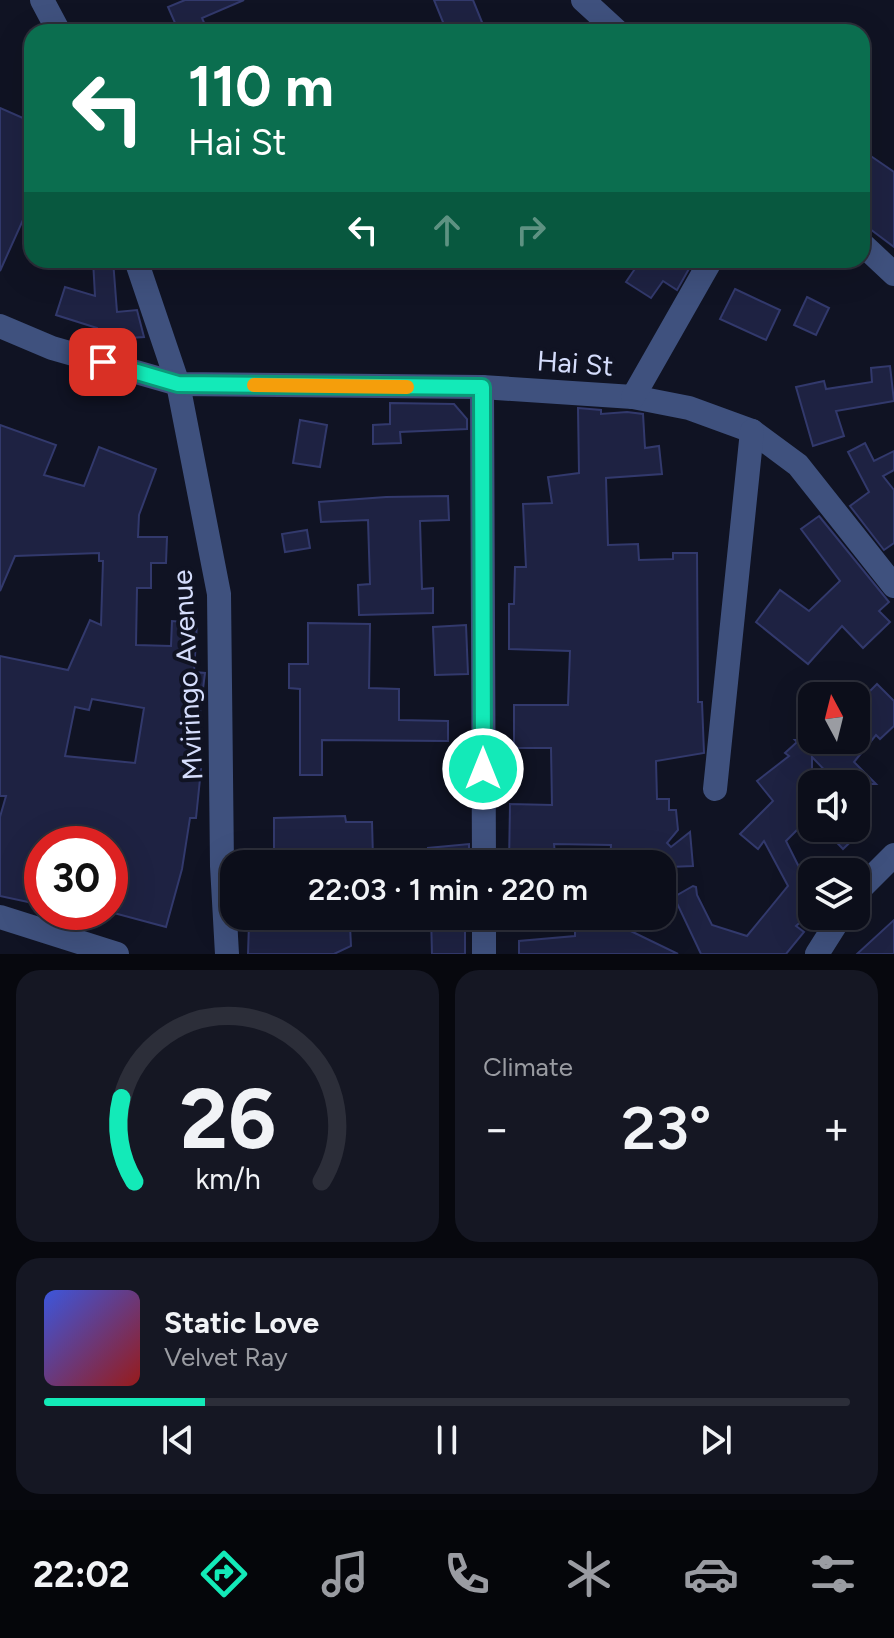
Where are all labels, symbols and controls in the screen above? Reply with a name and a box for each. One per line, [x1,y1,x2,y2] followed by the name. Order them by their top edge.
[188,53,334,120] text: 110 m
[56,56,160,160] icon: left
[188,121,286,164] text: Hai St
[341,208,385,252] icon: left
[425,208,469,252] icon: ahead
[509,208,553,252] icon: right
[69,328,137,396] pin
[81,340,125,384] icon: arrive
[536,343,614,383] street label: Hai St
[165,569,209,781] street label: Mviringo Avenue
[798,682,870,754] north arrow
[798,682,870,930] map controls
[441,727,525,811] position arrow
[798,770,870,842] button: sound
[24,826,128,930] speed limit sign: 30
[798,858,870,930] button: layers
[308,871,588,908] text: 22:03 · 1 min · 220 m
[483,1051,573,1083] text: Climate
[179,1069,276,1169] text: 26
[622,1092,711,1164] text: 23°
[483,1102,510,1155] text: −
[823,1102,850,1155] text: +
[195,1162,260,1196] text: km/h
[164,1304,319,1341] text: Static Love
[164,1341,288,1373] text: Velvet Ray
[156,1418,200,1462] icon: previous
[425,1418,469,1462] icon: pause
[694,1418,738,1462] icon: next
[196,1546,252,1602] icon: directions
[317,1546,373,1602] icon: music
[439,1546,495,1602] icon: phone
[561,1546,617,1602] icon: climate
[683,1546,739,1602] icon: car
[805,1546,861,1602] icon: filters
[33,1553,130,1596] text: 22:02

